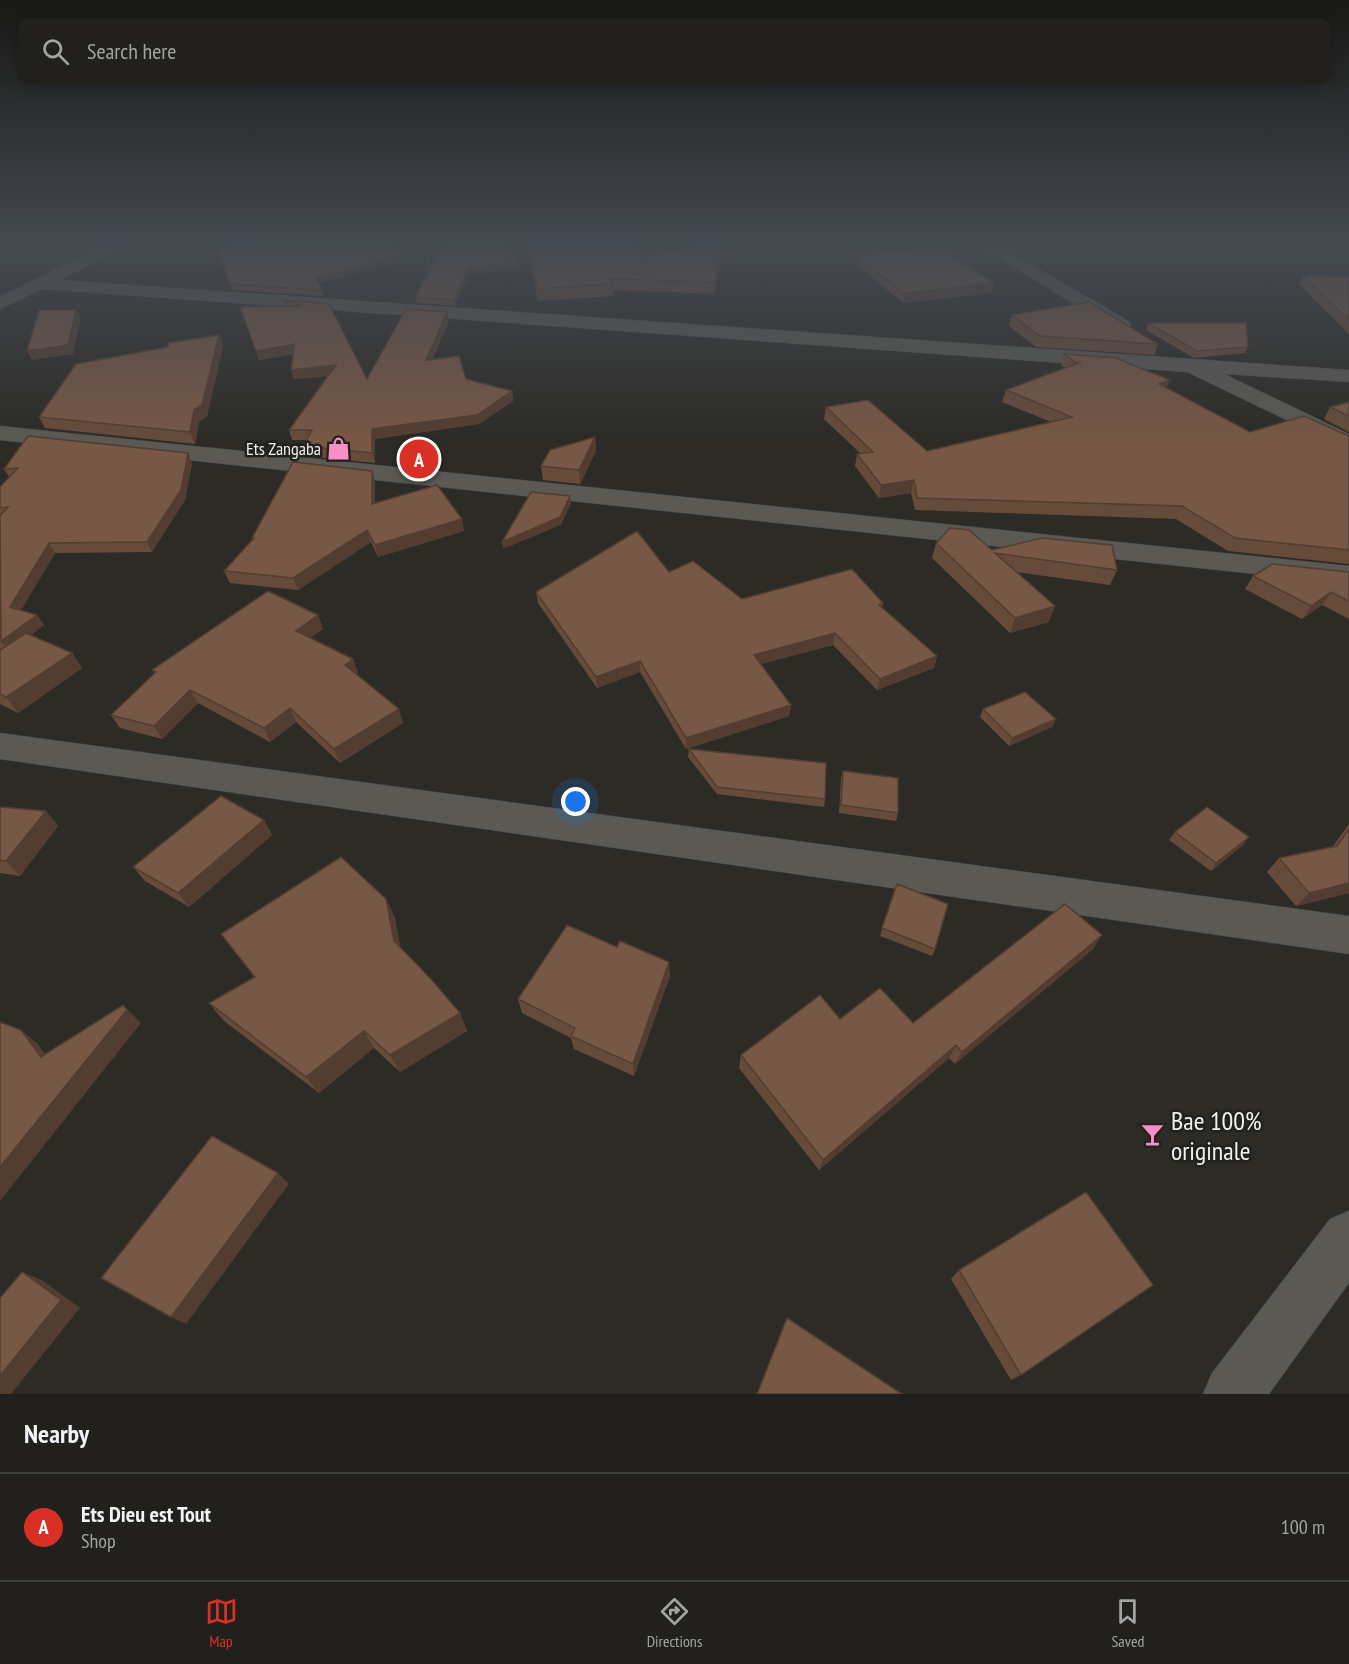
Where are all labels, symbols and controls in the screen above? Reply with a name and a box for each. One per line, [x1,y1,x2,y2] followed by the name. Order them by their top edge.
[18,18,1331,84] search box
[39,35,72,68] icon: search
[87,37,176,65] text: Search here
[326,435,352,461] shop icon: Ets Zangaba
[400,436,438,482] pin: A
[246,437,321,460] place label: Ets Zangaba
[561,787,590,816] your location
[1171,1104,1262,1167] place label: Bae 100% originale
[1140,1122,1166,1148] bar icon: Bae 100% originale
[24,1417,89,1450] text: Nearby
[81,1500,211,1528] text: Ets Dieu est Tout
[38,1514,49,1540] text: A
[1281,1514,1325,1540] text: 100 m
[81,1528,116,1554] text: Shop
[205,1595,238,1651] tab: Map
[647,1595,702,1651] tab: Directions
[1111,1595,1144,1651] tab: Saved

